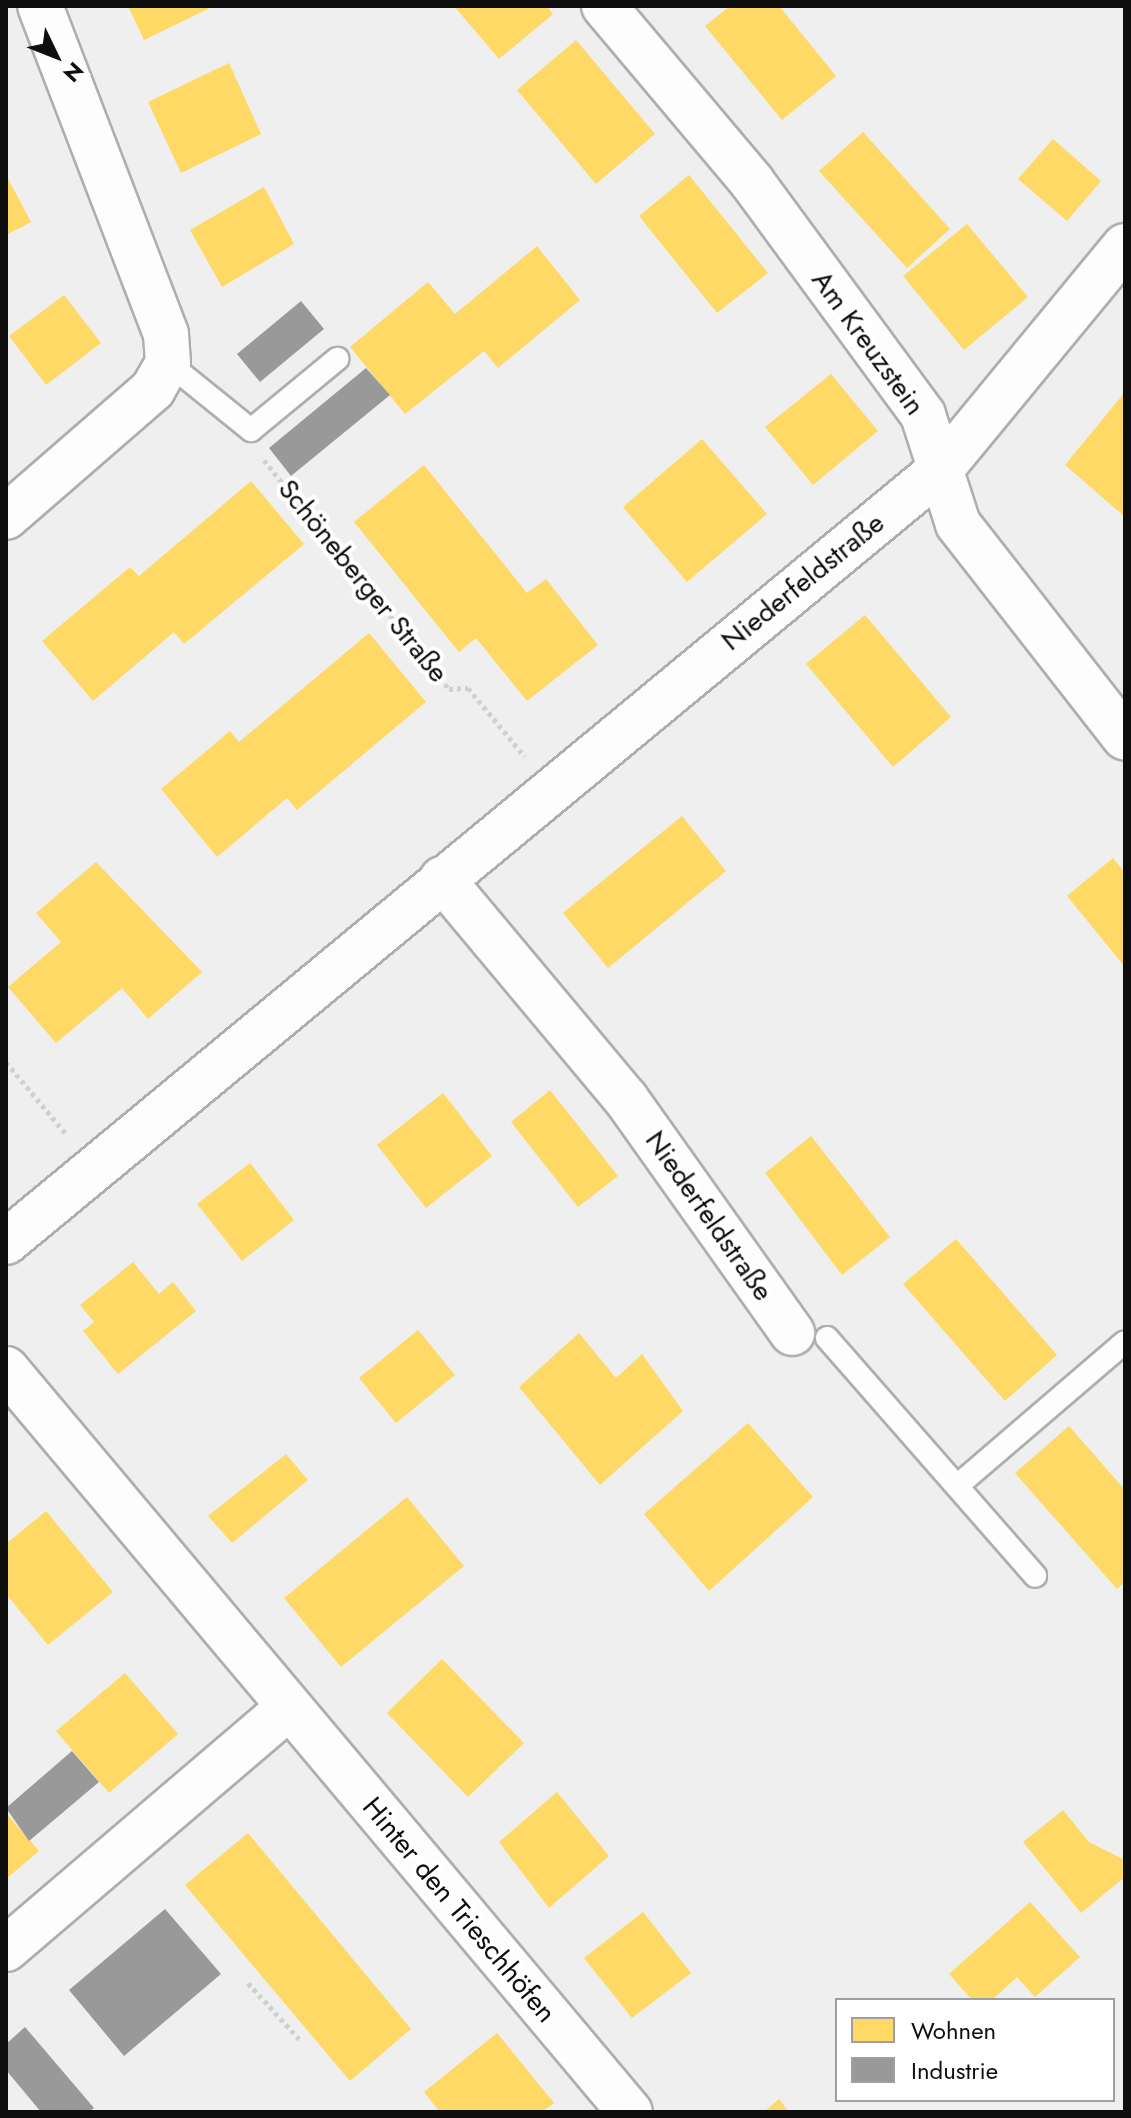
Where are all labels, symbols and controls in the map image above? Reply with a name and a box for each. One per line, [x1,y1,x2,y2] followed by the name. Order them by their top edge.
[16,16,96,96] north arrow
[56,55,91,90] text: N
[804,264,932,422] street label: Am Kreuzstein
[271,473,455,689] street label: Schöneberger Straße
[715,506,891,658] street label: Niederfeldstraße
[638,1125,780,1307] street label: Niederfeldstraße
[355,1791,563,2029] street label: Hinter den Trieschhöfen
[835,1998,1115,2102] legend
[911,2013,996,2048] text: Wohnen
[911,2053,998,2088] text: Industrie

